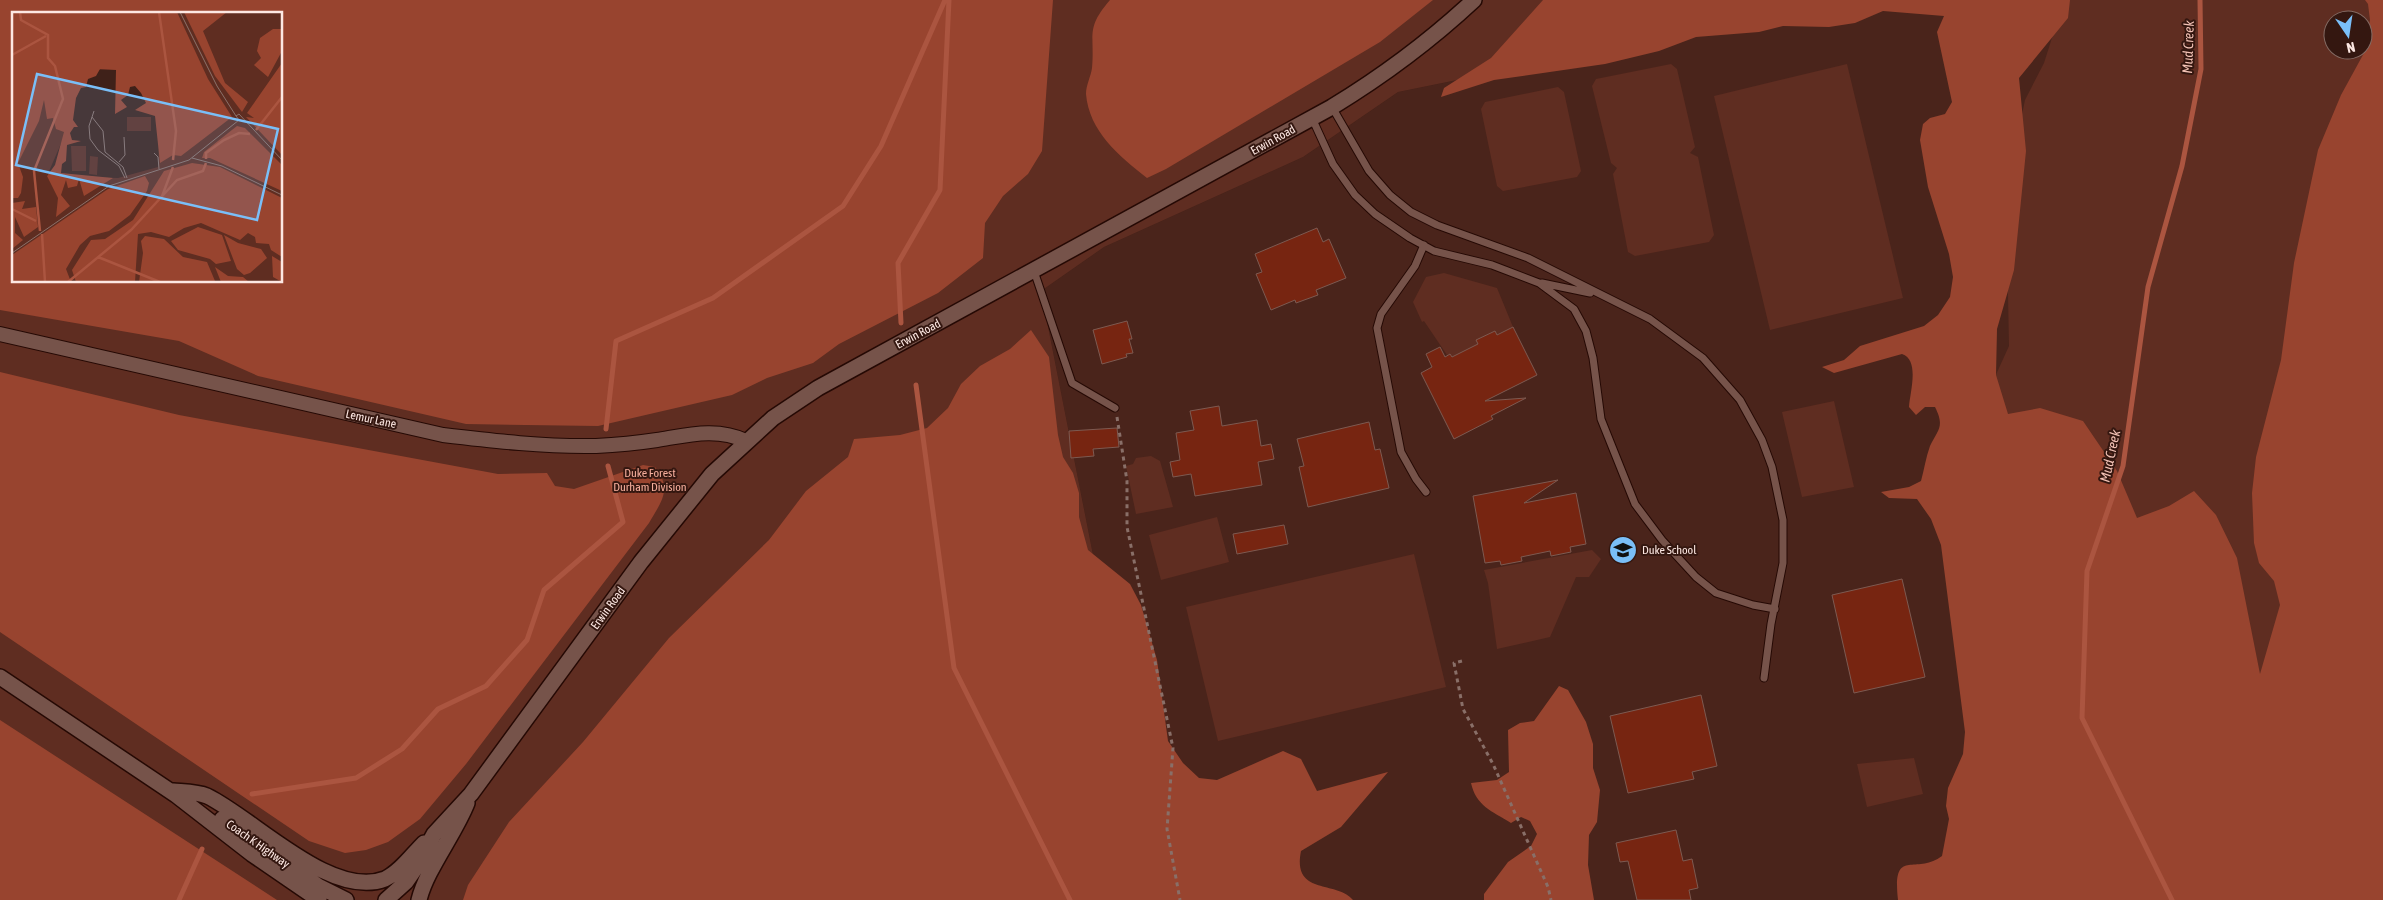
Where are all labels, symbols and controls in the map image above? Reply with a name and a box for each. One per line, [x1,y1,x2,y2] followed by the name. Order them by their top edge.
[2323,10,2373,60] north arrow
[12,12,282,282] inset map
[2179,19,2197,74] water label: Mud Creek
[2345,39,2357,56] text: N
[1248,122,1298,158] street label: Erwin Road
[893,316,943,352] street label: Erwin Road
[344,407,398,431] street label: Lemur Lane
[2097,427,2124,484] water label: Mud Creek
[613,466,687,494] park label: Duke Forest Durham Division
[1608,535,1638,565] school or university icon: Duke School
[1642,543,1697,557] place label: Duke School
[588,584,628,632] street label: Erwin Road
[224,817,292,871] street label: Coach K Highway

